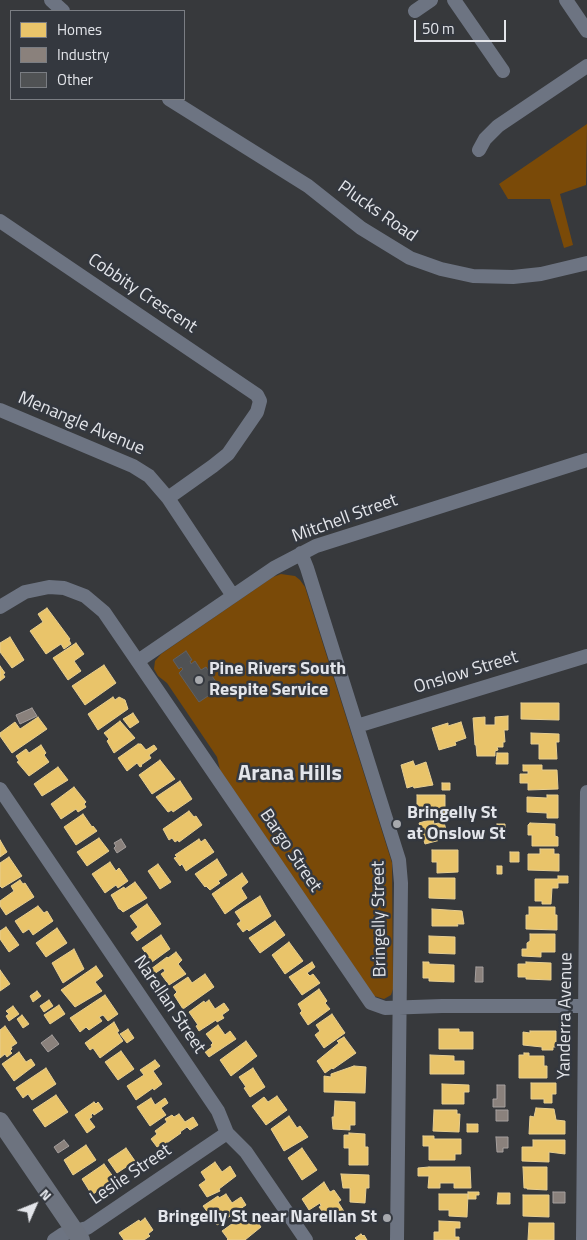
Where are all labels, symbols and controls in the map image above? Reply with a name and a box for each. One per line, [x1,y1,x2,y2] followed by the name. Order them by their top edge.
[10,10,185,100] legend
[417,10,510,42] scale bar
[422,17,455,40] text: 50 m
[57,18,102,41] text: Homes
[57,43,109,66] text: Industry
[57,68,93,91] text: Other
[333,177,421,247] street label: Plucks Road
[83,250,201,338] street label: Cobbity Crescent
[15,388,147,460] street label: Menangle Avenue
[289,490,401,548] street label: Mitchell Street
[411,647,521,699] street label: Onslow Street
[209,659,346,702] place label: Pine Rivers South Respite Service
[193,674,205,686] marker: Pine Rivers South Respite Service
[238,762,342,788] district label: Arana Hills
[407,803,505,846] place label: Bringelly St at Onslow St
[254,805,326,897] street label: Bargo Street
[391,818,403,830] marker: Bringelly St at Onslow St
[368,861,392,977] street label: Bringelly Street
[128,952,210,1058] street label: Narellan Street
[554,952,578,1080] street label: Yanderra Avenue
[86,1140,176,1210] street label: Leslie Street
[10,1180,60,1230] north arrow
[35,1183,57,1205] text: N
[157,1207,377,1229] place label: Bringelly St near Narellan St
[381,1212,393,1224] marker: Bringelly St near Narellan St

